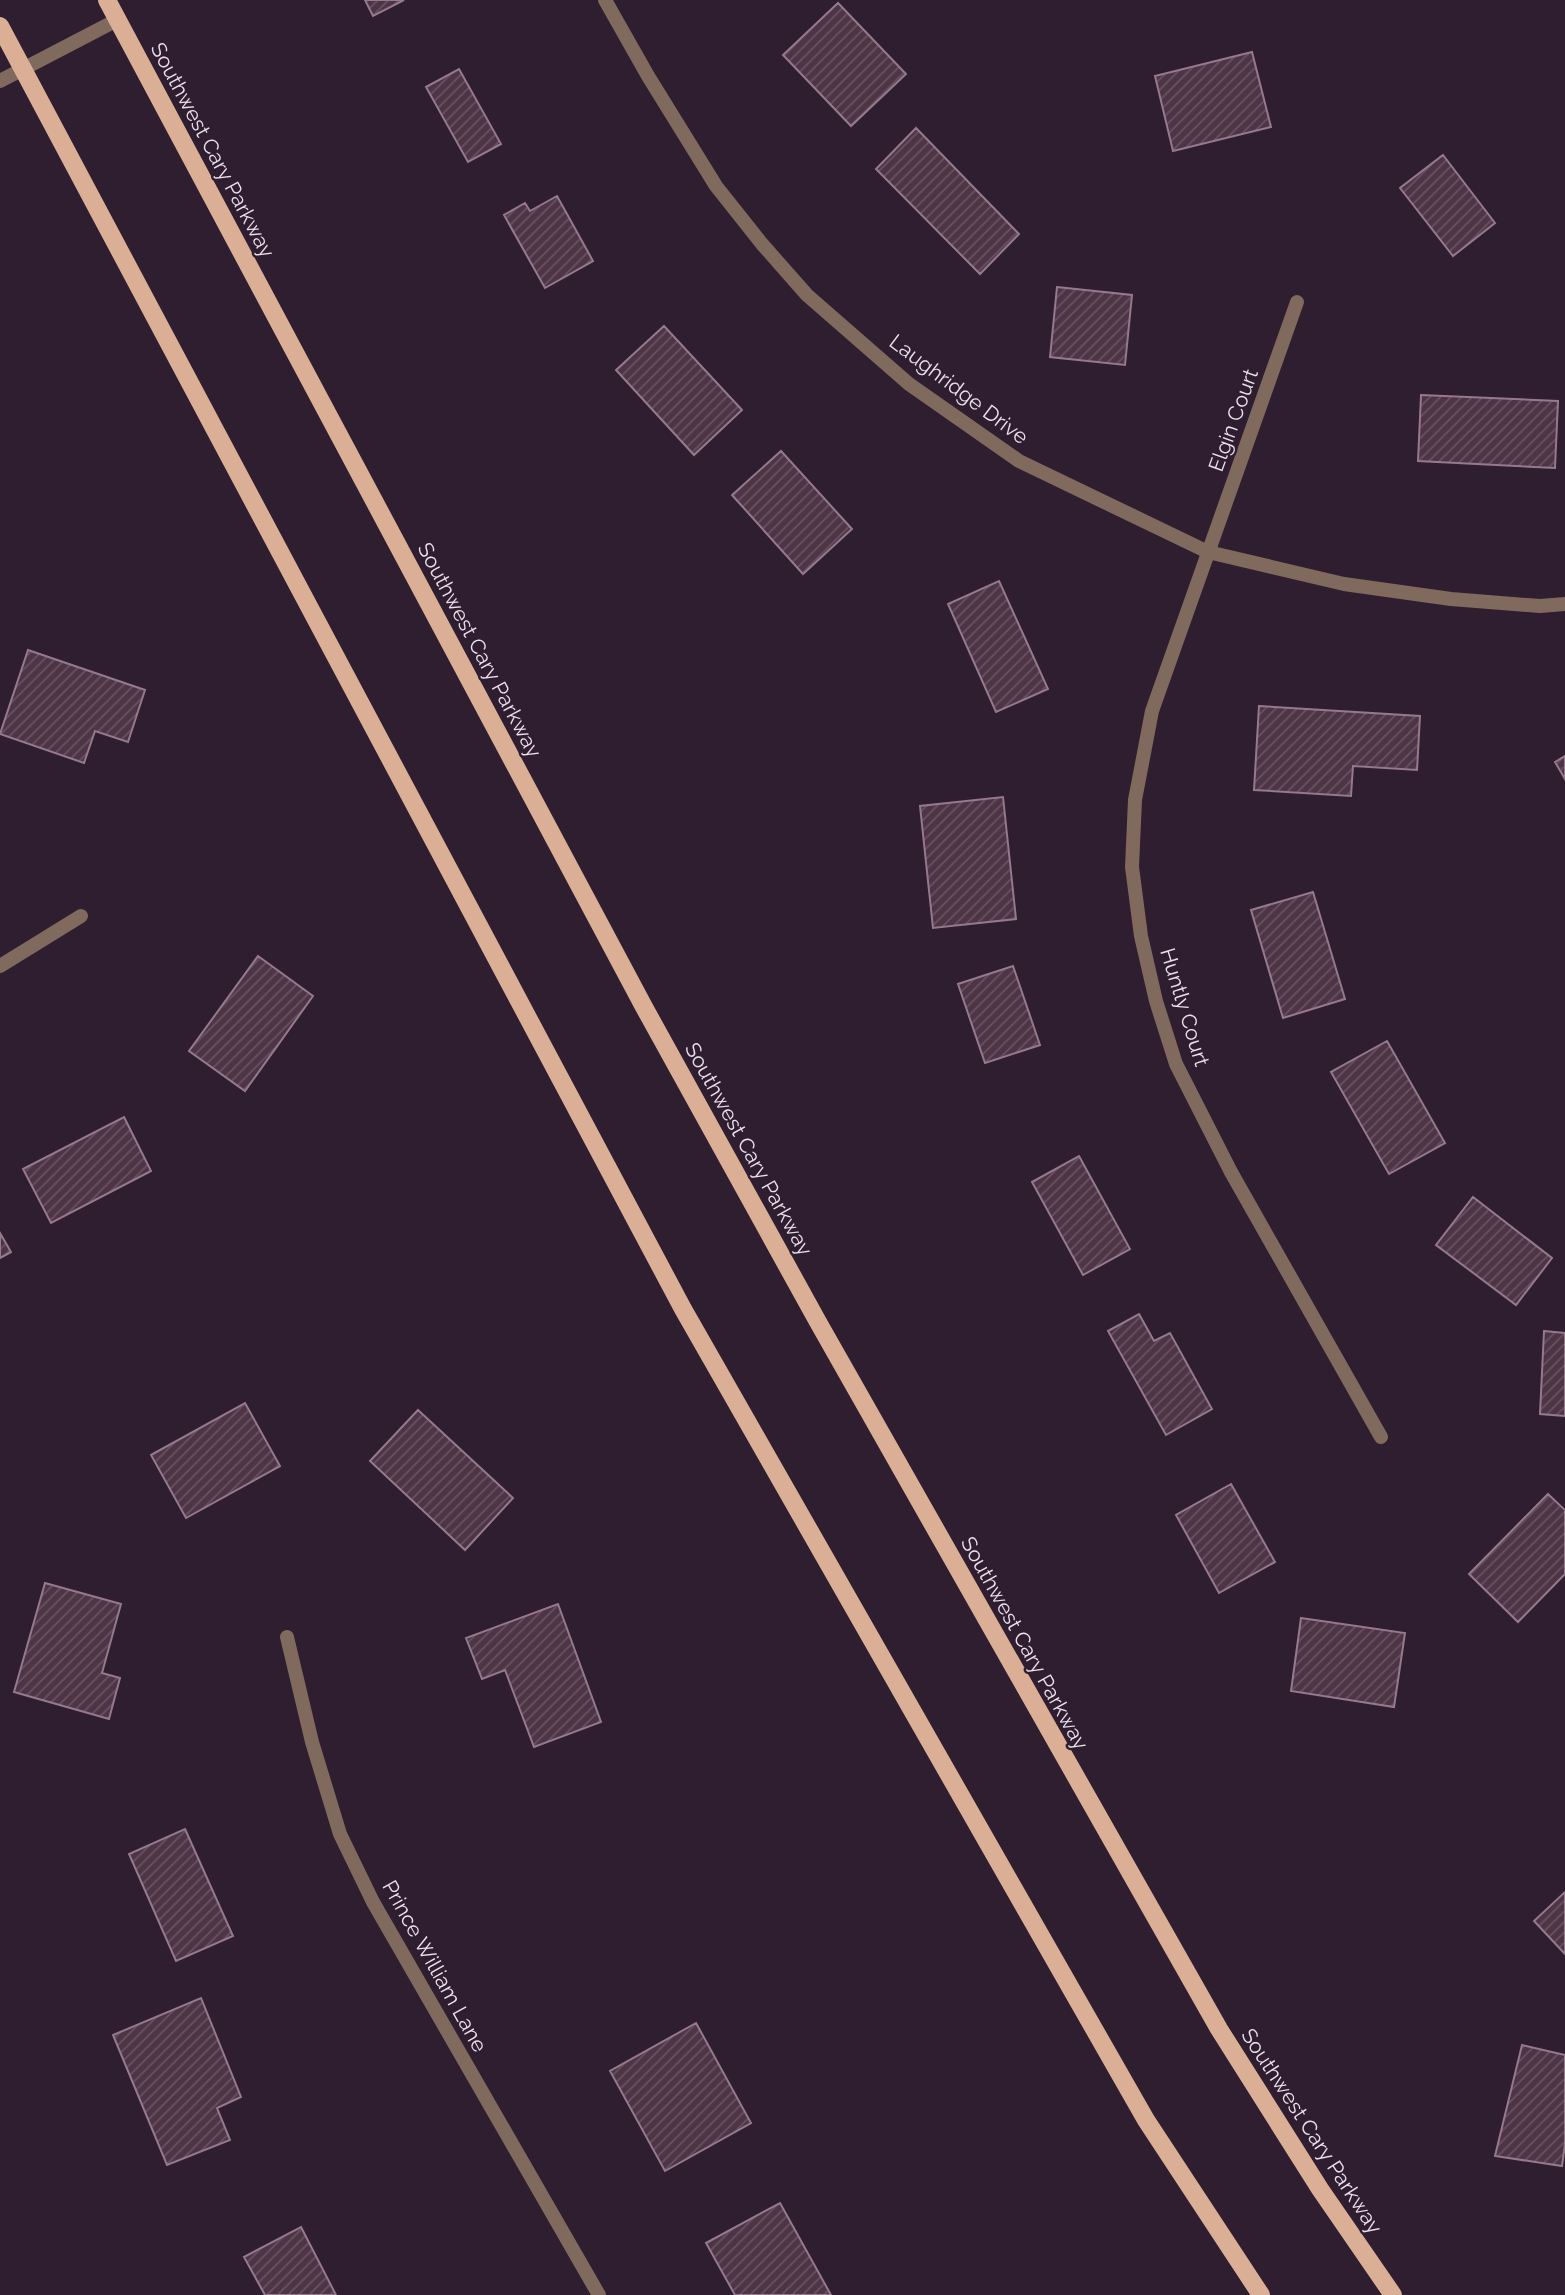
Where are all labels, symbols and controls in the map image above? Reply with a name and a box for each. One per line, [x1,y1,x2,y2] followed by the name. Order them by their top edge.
[146,38,280,262] street label: Southwest Cary Parkway
[885,329,1033,449] street label: Laughridge Drive
[1203,365,1263,475] street label: Elgin Court
[413,538,547,762] street label: Southwest Cary Parkway
[1155,945,1215,1069] street label: Huntly Court
[680,1038,818,1260] street label: Southwest Cary Parkway
[956,1532,1094,1754] street label: Southwest Cary Parkway
[377,1876,493,2056] street label: Prince William Lane
[1236,2024,1388,2238] street label: Southwest Cary Parkway

